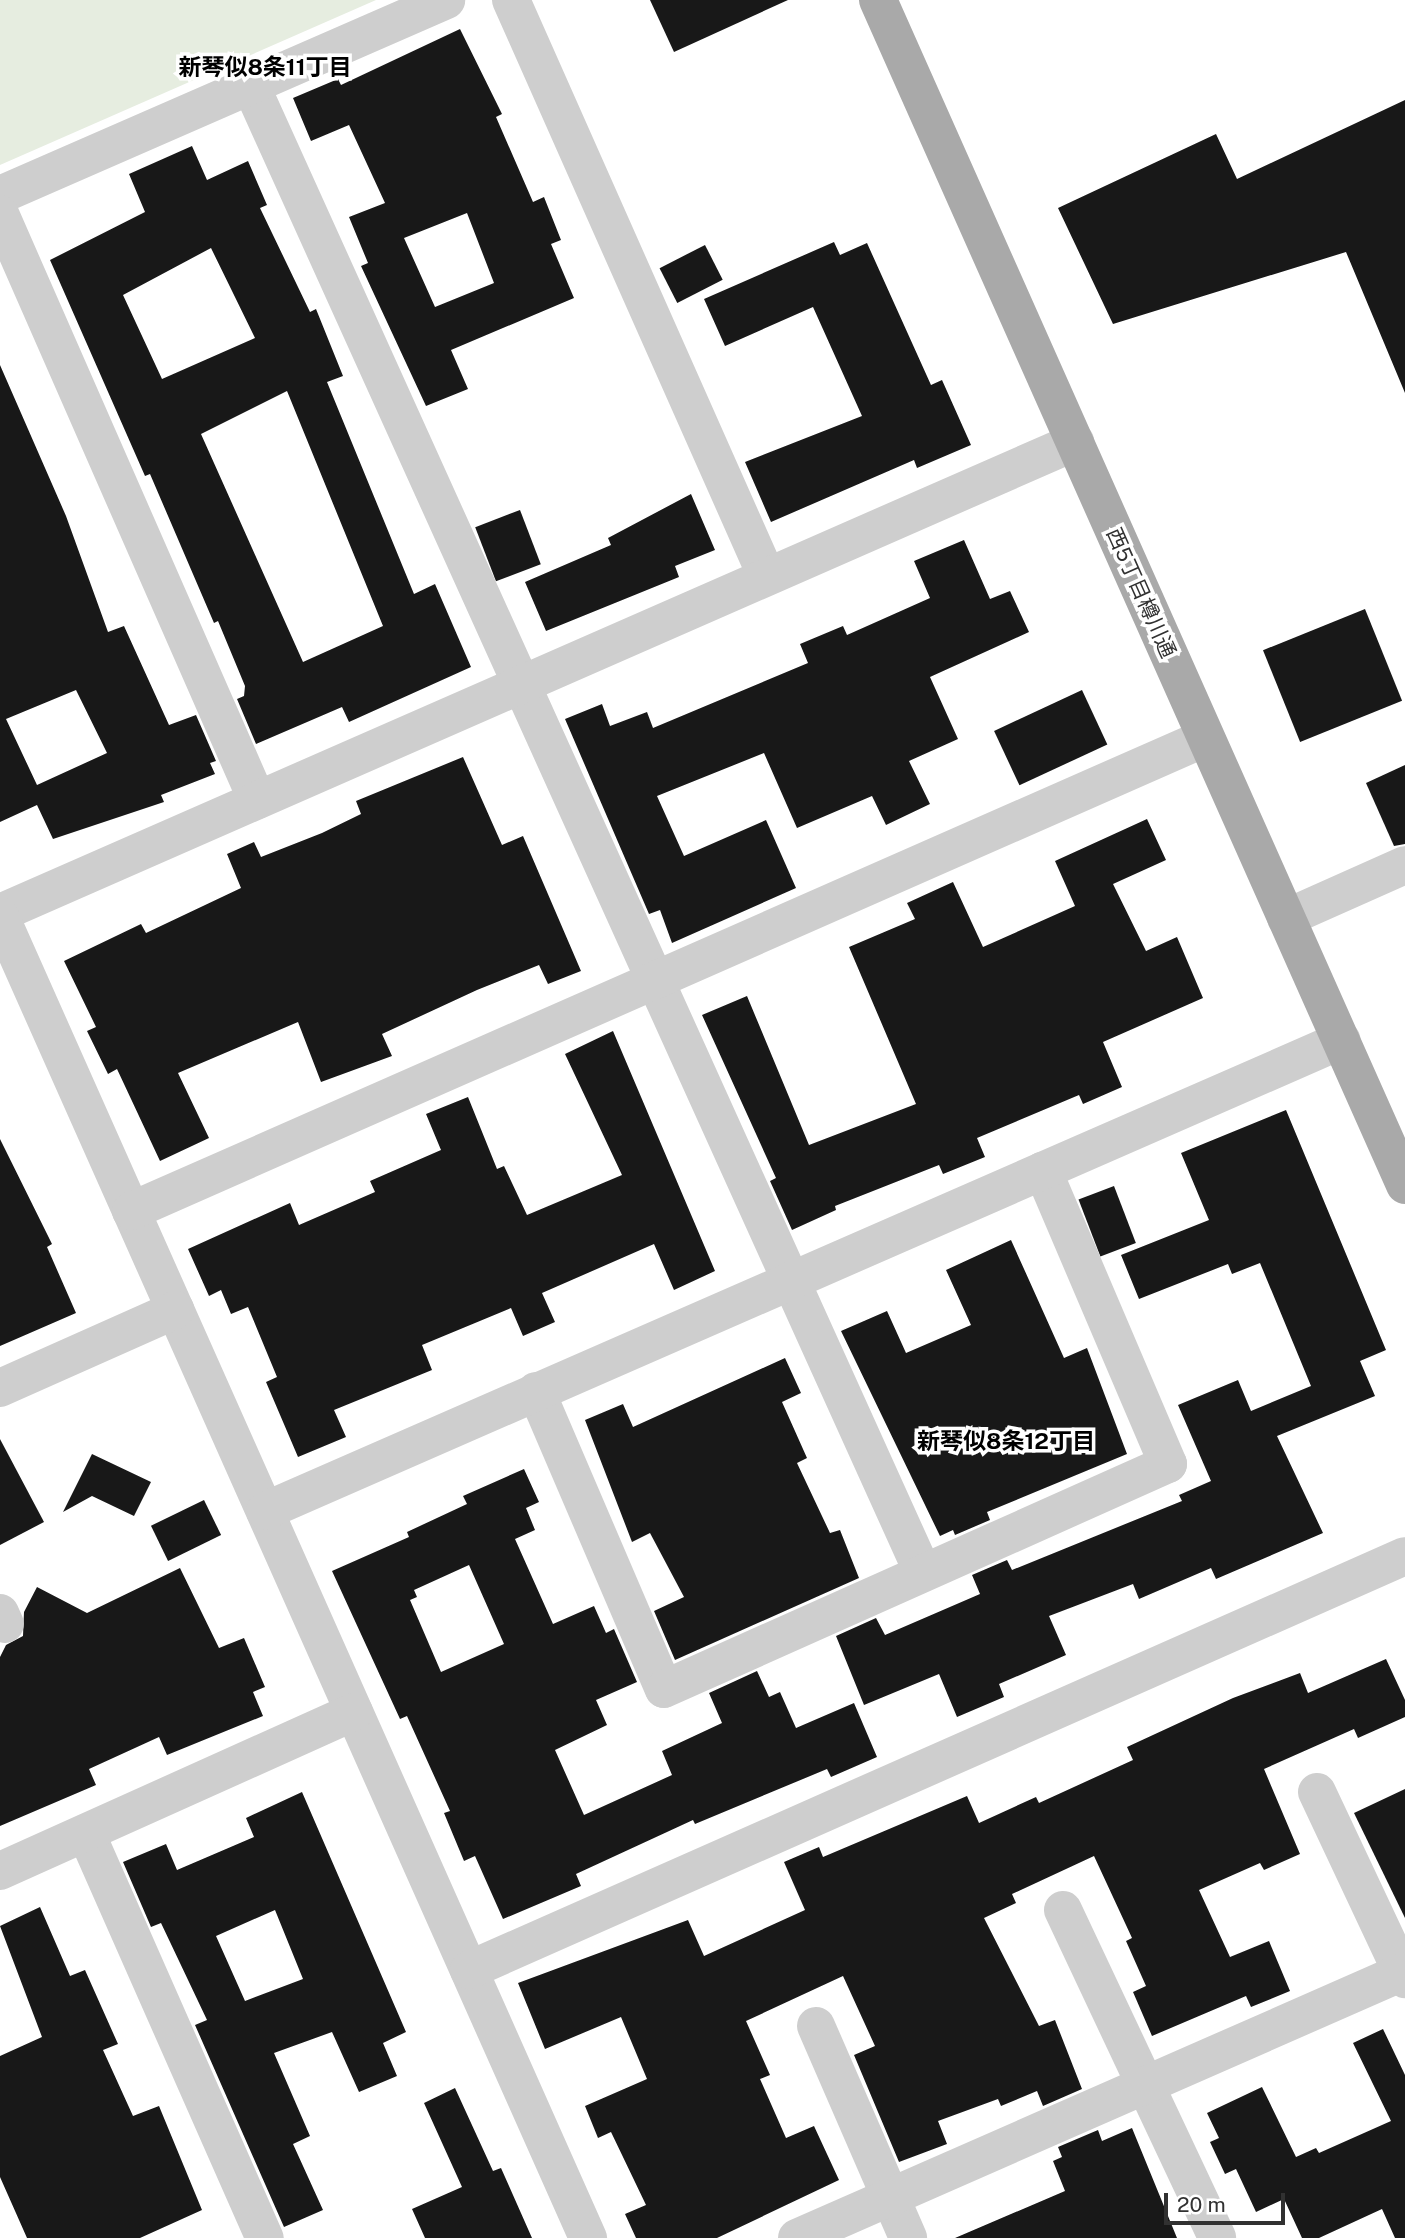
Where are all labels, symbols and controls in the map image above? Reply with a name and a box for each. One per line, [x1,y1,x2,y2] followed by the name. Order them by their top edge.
[178,53,352,81] district label: 新琴似8条11丁目
[1101,524,1181,662] street label: 西5丁目樽川通
[917,1427,1095,1455] district label: 新琴似8条12丁目
[1167,2178,1288,2222] scale bar
[1177,2192,1226,2217] text: 20 m

